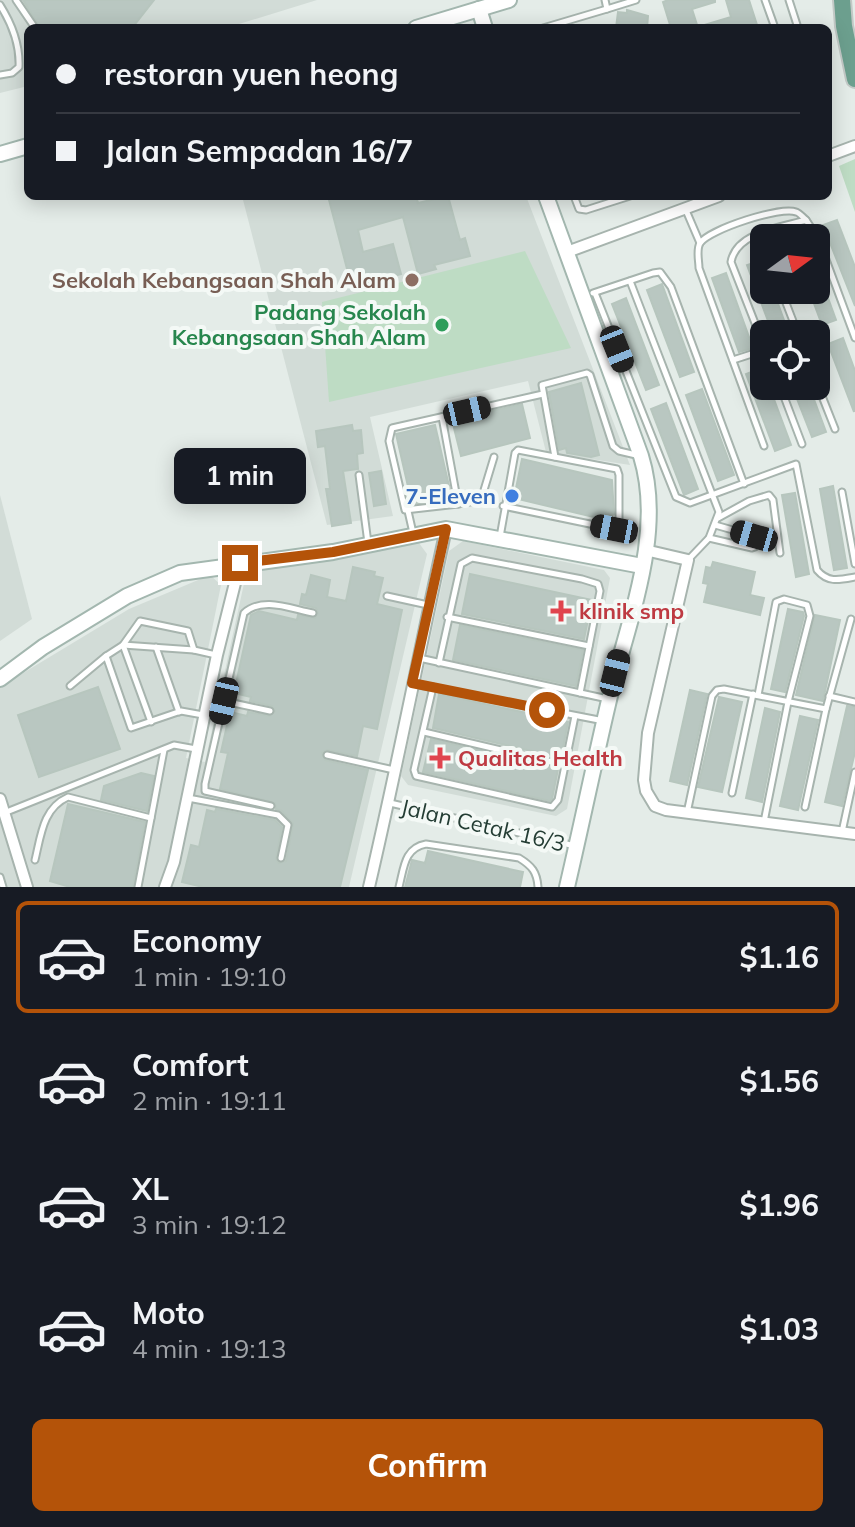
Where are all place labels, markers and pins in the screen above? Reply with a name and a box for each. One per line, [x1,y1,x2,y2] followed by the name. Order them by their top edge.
[52,266,396,294] place label: Sekolah Kebangsaan Shah Alam
[403,271,421,289] marker: Sekolah Kebangsaan Shah Alam
[172,298,426,351] place label: Padang Sekolah Kebangsaan Shah Alam
[433,316,451,334] marker: Padang Sekolah Kebangsaan Shah Alam
[405,482,496,510] place label: 7-Eleven
[503,487,521,505] marker: 7-Eleven
[579,597,684,625] place label: klinik smp
[550,600,572,622] marker: klinik smp
[458,744,623,772] place label: Qualitas Health
[429,747,451,769] marker: Qualitas Health

